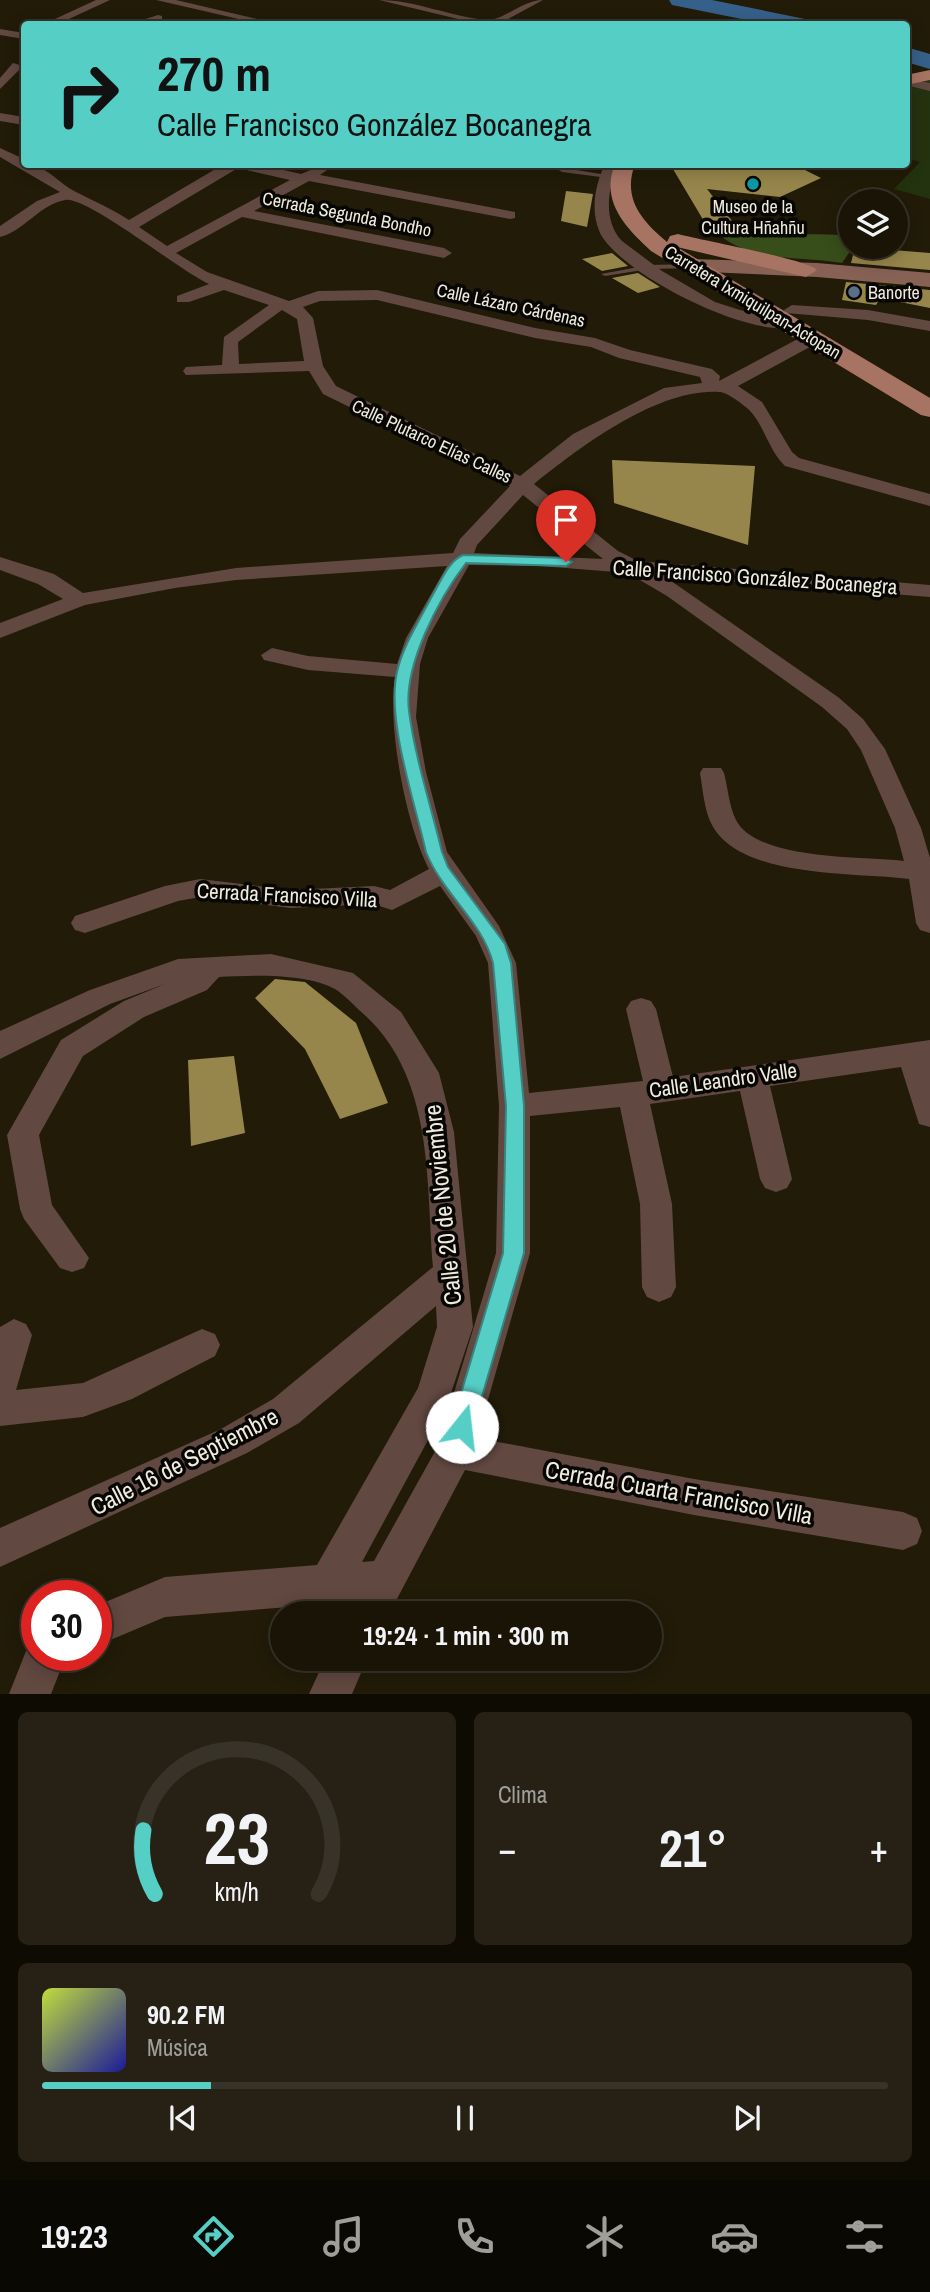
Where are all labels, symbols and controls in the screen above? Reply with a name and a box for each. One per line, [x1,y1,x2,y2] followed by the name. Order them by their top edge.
[157,40,271,106] text: 270 m
[42,49,133,140] icon: right
[157,103,592,146] text: Calle Francisco González Bocanegra
[745,176,761,192] marker: Museo de la Cultura Hñahñu
[260,185,434,243] street label: Cerrada Segunda Bondho
[838,189,908,259] map controls
[838,189,908,259] button: layers
[701,194,805,240] place label: Museo de la Cultura Hñahñu
[660,239,846,365] street label: Carretera Ixmiquilpan-Actopan
[435,277,587,333] street label: Calle Lázaro Cárdenas
[868,280,920,305] place label: Banorte
[846,284,862,300] marker: Banorte
[348,393,516,489] street label: Calle Plutarco Elías Calles
[536,490,596,562] pin
[547,501,585,539] icon: arrive
[612,553,899,601] street label: Calle Francisco González Bocanegra
[196,876,378,914] street label: Cerrada Francisco Villa
[647,1055,799,1105] street label: Calle Leandro Valle
[416,1103,468,1307] street label: Calle 20 de Noviembre
[425,1390,499,1464] position arrow
[85,1400,283,1522] street label: Calle 16 de Septiembre
[543,1453,815,1531] street label: Cerrada Cuarta Francisco Villa
[21,1580,112,1671] speed limit sign: 30
[363,1618,569,1653] text: 19:24 · 1 min · 300 m
[498,1779,547,1810] text: Clima
[204,1790,270,1888] text: 23
[659,1813,727,1883] text: 21°
[498,1823,516,1874] text: −
[870,1823,888,1874] text: +
[215,1875,259,1909] text: km/h
[147,1997,225,2032] text: 90.2 FM
[147,2032,208,2063] text: Música
[164,2099,202,2137] icon: previous
[446,2099,484,2137] icon: pause
[728,2099,766,2137] icon: next
[189,2212,238,2261] icon: directions
[319,2212,368,2261] icon: music
[450,2212,499,2261] icon: phone
[580,2212,629,2261] icon: climate
[710,2212,759,2261] icon: car
[840,2212,889,2261] icon: filters
[41,2215,108,2258] text: 19:23

